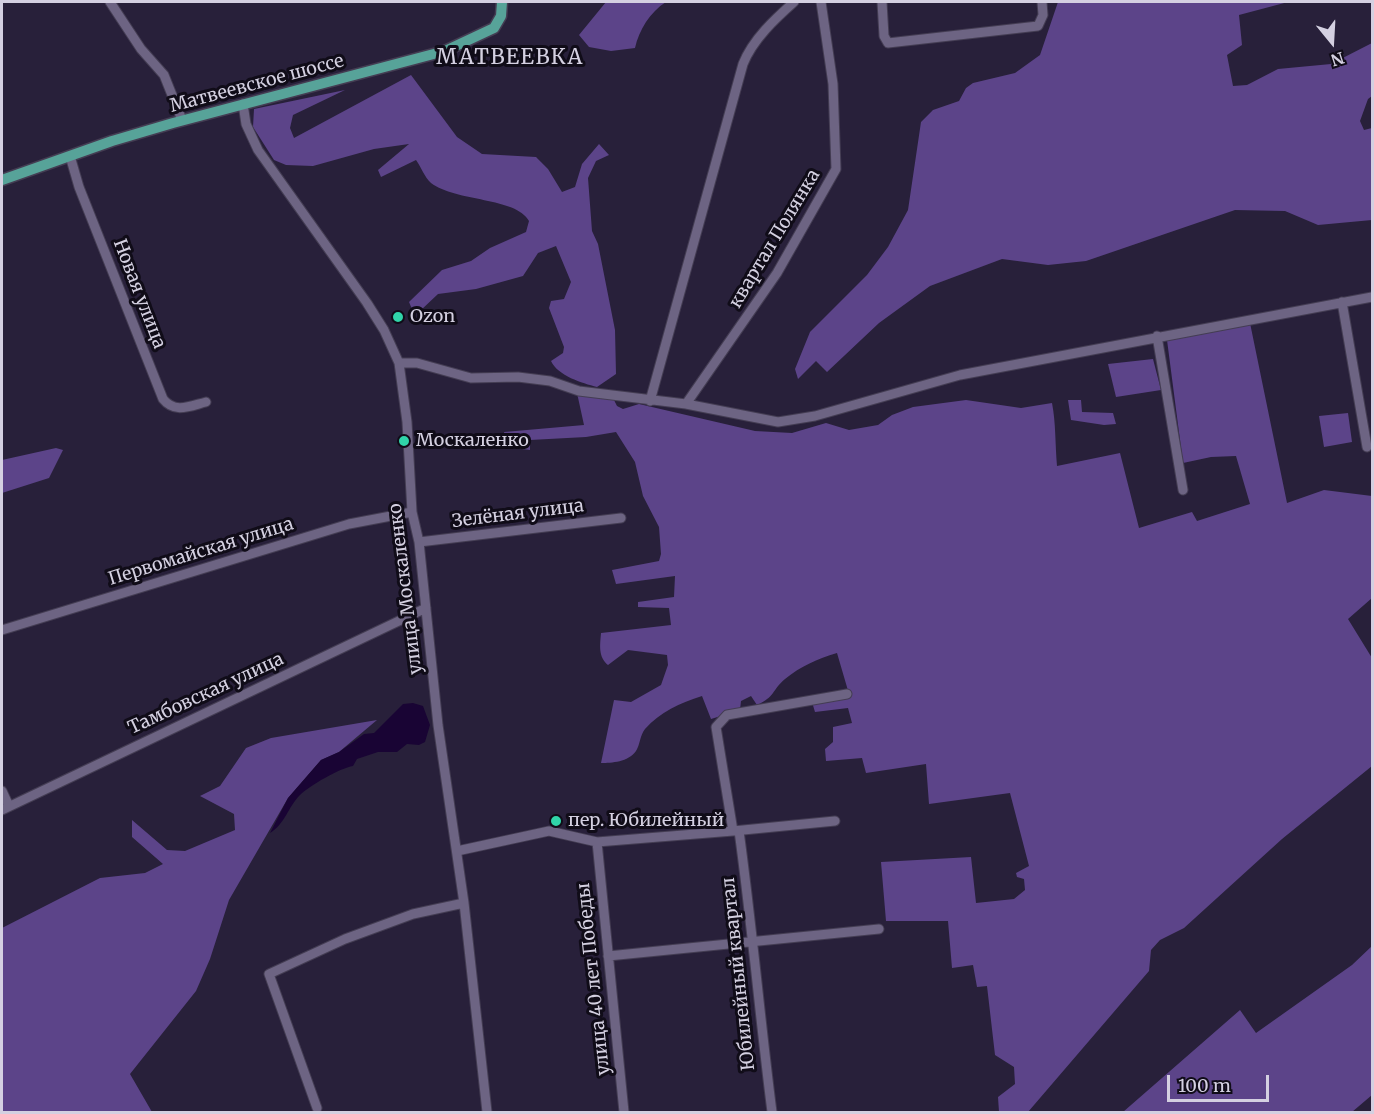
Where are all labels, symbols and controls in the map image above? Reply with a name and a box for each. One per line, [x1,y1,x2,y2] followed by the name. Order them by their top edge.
[1302,12,1362,72] north arrow
[436,45,584,71] district label: МАТВЕЕВКА
[1328,48,1347,71] text: N
[168,50,346,118] street label: Матвеевское шоссе
[725,166,825,312] street label: квартал Полянка
[108,236,170,352] street label: Новая улица
[410,306,455,328] place label: Ozon
[391,310,405,324] marker: Ozon
[416,430,529,452] place label: Москаленко
[397,434,411,448] marker: Москаленко
[451,495,585,533] street label: Зелёная улица
[385,502,427,676] street label: улица Москаленко
[106,514,296,590] street label: Первомайская улица
[125,648,287,740] street label: Тамбовская улица
[568,810,724,832] place label: пер. Юбилейный
[549,814,563,828] marker: пер. Юбилейный
[718,876,760,1072] street label: Юбилейный квартал
[573,882,615,1076] street label: улица 40 лет Победы
[1170,1063,1272,1101] scale bar
[1178,1074,1231,1097] text: 100 m

